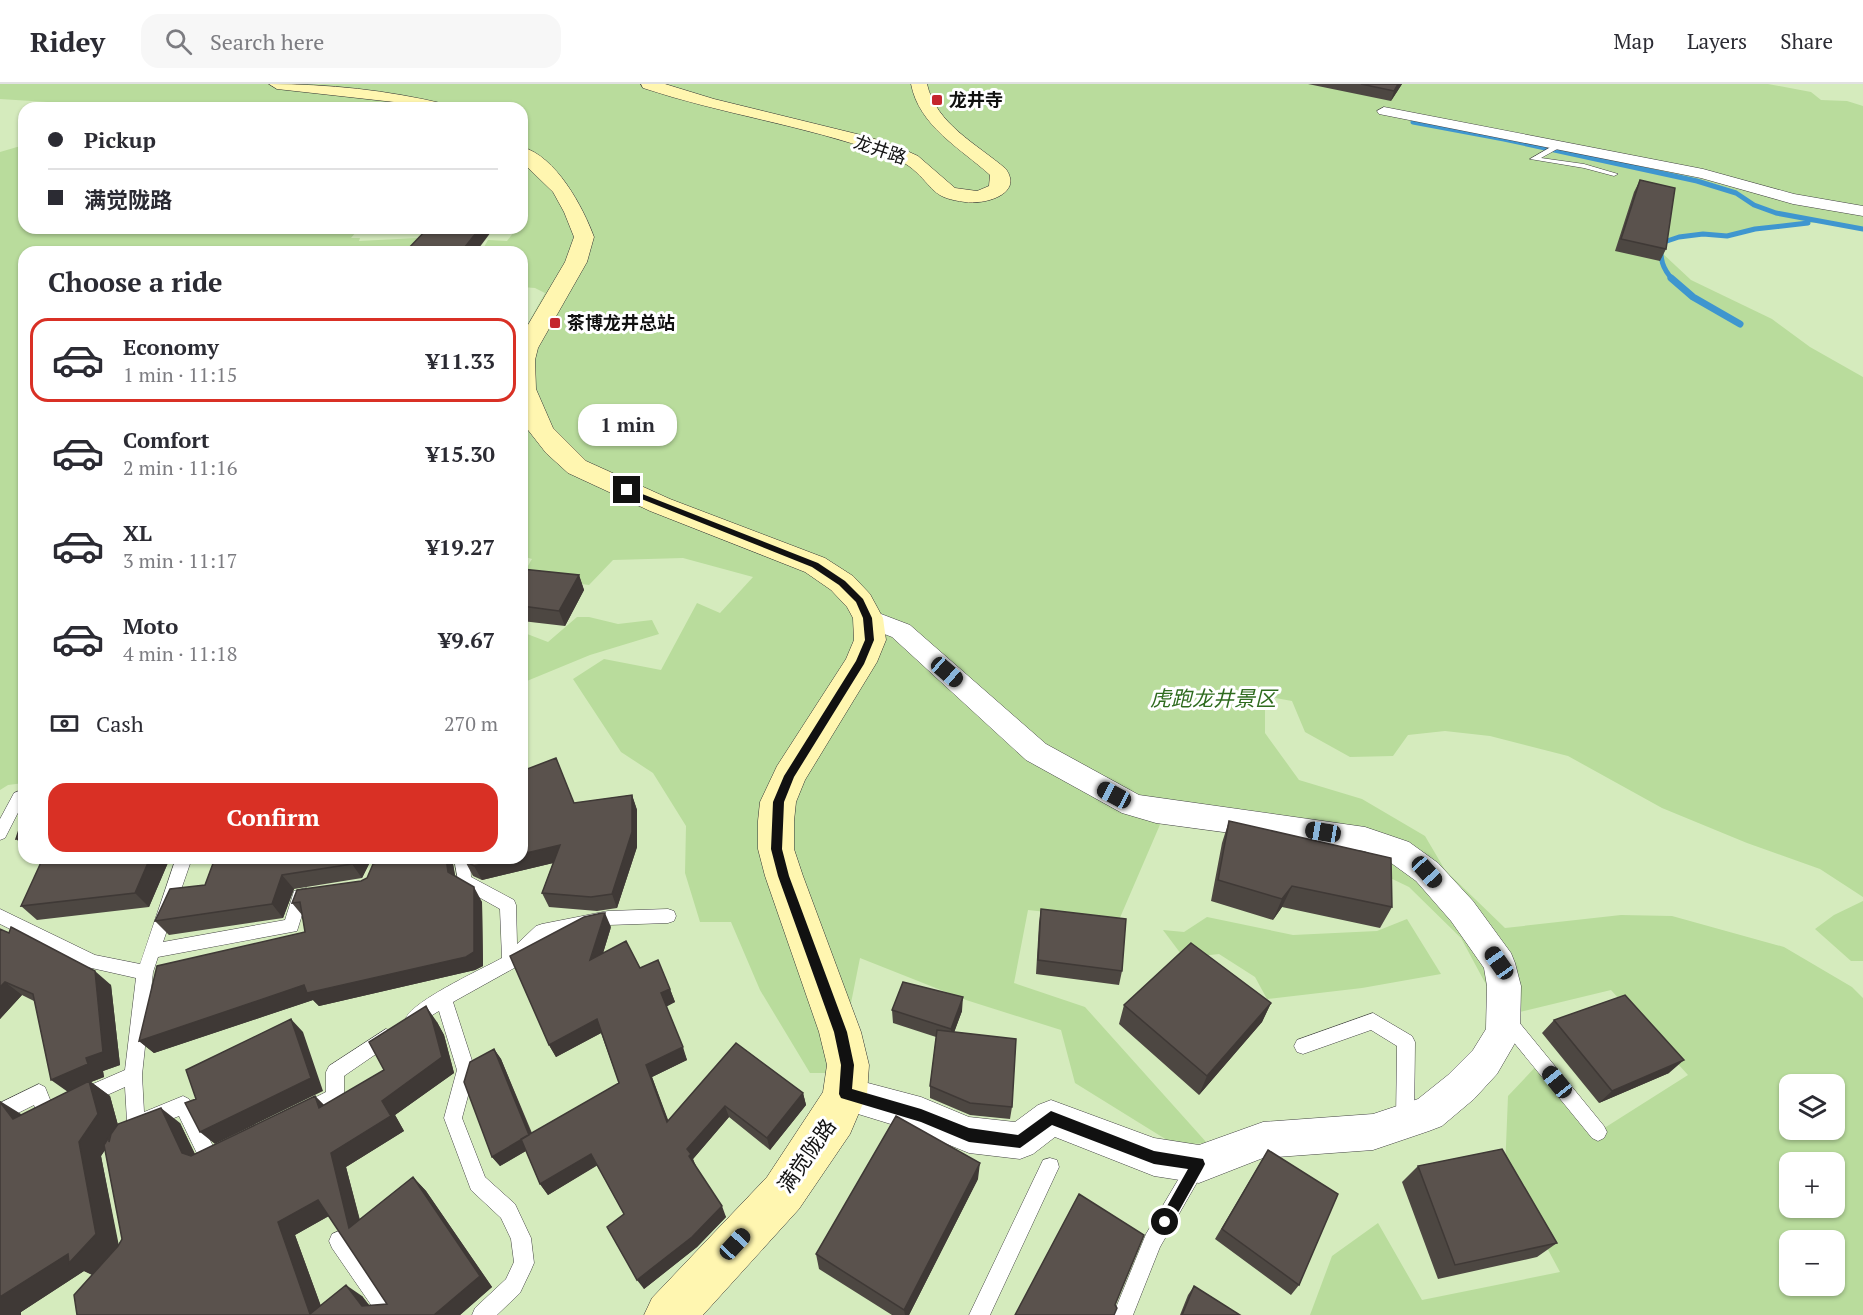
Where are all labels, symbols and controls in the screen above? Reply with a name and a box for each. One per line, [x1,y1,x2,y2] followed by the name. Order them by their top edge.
[141,14,561,68] search box
[30,23,105,60] text: Ridey
[162,25,195,58] icon: search
[210,27,324,56] text: Search here
[1613,27,1654,55] text: Map
[1687,27,1747,55] text: Layers
[1780,27,1833,55] text: Share
[949,87,1003,111] place label: 龙井寺
[930,93,944,107] marker: 龙井寺
[84,125,156,154] text: Pickup
[851,129,910,169] street label: 龙井路
[84,185,172,214] text: 满觉陇路
[48,264,223,300] text: Choose a ride
[567,310,675,334] place label: 茶博龙井总站
[548,316,562,330] marker: 茶博龙井总站
[123,332,219,361] text: Economy
[51,333,105,387] icon: car
[426,346,495,375] text: ¥11.33
[123,361,237,388] text: 1 min · 11:15
[578,403,676,445] callout: 1 min
[600,411,655,438] text: 1 min
[123,425,209,454] text: Comfort
[51,426,105,480] icon: car
[426,439,495,468] text: ¥15.30
[123,454,237,481] text: 2 min · 11:16
[613,476,640,503] route end
[123,518,152,547] text: XL
[51,519,105,573] icon: car
[426,532,495,561] text: ¥19.27
[123,547,237,574] text: 3 min · 11:17
[123,611,178,640] text: Moto
[51,612,105,666] icon: car
[439,625,495,654] text: ¥9.67
[123,640,237,667] text: 4 min · 11:18
[928,653,966,691] car
[1150,684,1279,712] park label: 虎跑龙井景区
[48,707,81,740] icon: cash
[96,709,144,738] text: Cash
[444,710,498,737] text: 270 m
[1094,779,1134,811] car
[48,783,498,852] button: Confirm
[1304,820,1342,844] car
[1408,853,1446,891] car
[1481,943,1517,983] car
[1539,1062,1575,1102] car
[1779,1074,1845,1296] map controls
[1779,1074,1845,1140] button: layers
[771,1113,842,1198] street label: 满觉陇路
[1779,1152,1845,1218] button: +
[1151,1208,1178,1235] route start
[716,1225,754,1263] car
[1779,1230,1845,1296] button: −

